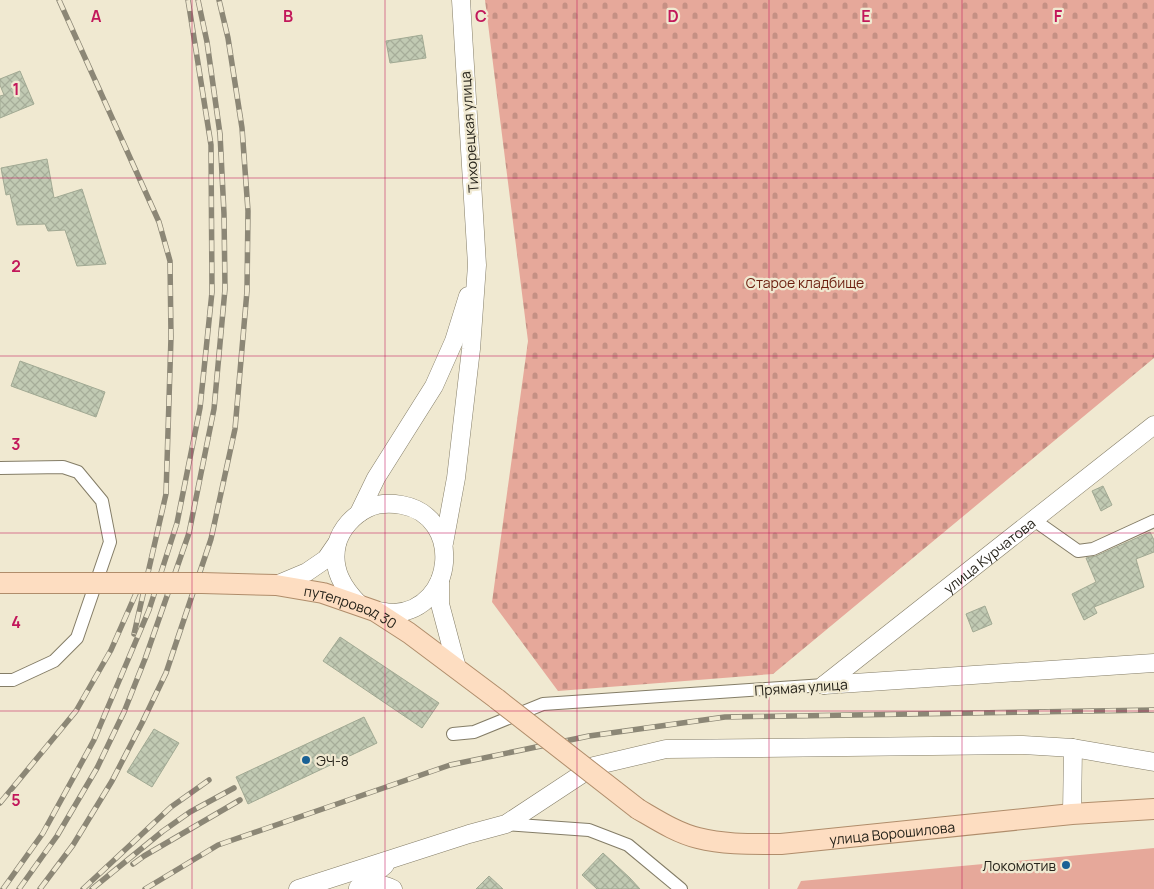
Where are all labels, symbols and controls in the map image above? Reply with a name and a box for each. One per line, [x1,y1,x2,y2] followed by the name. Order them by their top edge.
[91,5,102,27] text: A
[283,5,293,27] text: B
[475,5,487,27] text: C
[667,5,679,27] text: D
[861,5,871,27] text: E
[1054,5,1063,27] text: F
[455,71,483,193] street label: Тихорецкая улица
[12,78,20,100] text: 1
[11,255,21,277] text: 2
[746,273,864,292] park label: Старое кладбище
[11,433,21,455] text: 3
[939,513,1039,597] street label: улица Курчатова
[303,580,401,632] street label: путепровод 30
[11,611,21,633] text: 4
[754,674,848,700] street label: Прямая улица
[316,751,349,770] place label: ЭЧ-8
[300,754,312,766] marker: ЭЧ-8
[11,789,21,811] text: 5
[828,817,956,848] street label: улица Ворошилова
[983,856,1056,875] place label: Локомотив
[1060,859,1072,871] marker: Локомотив

